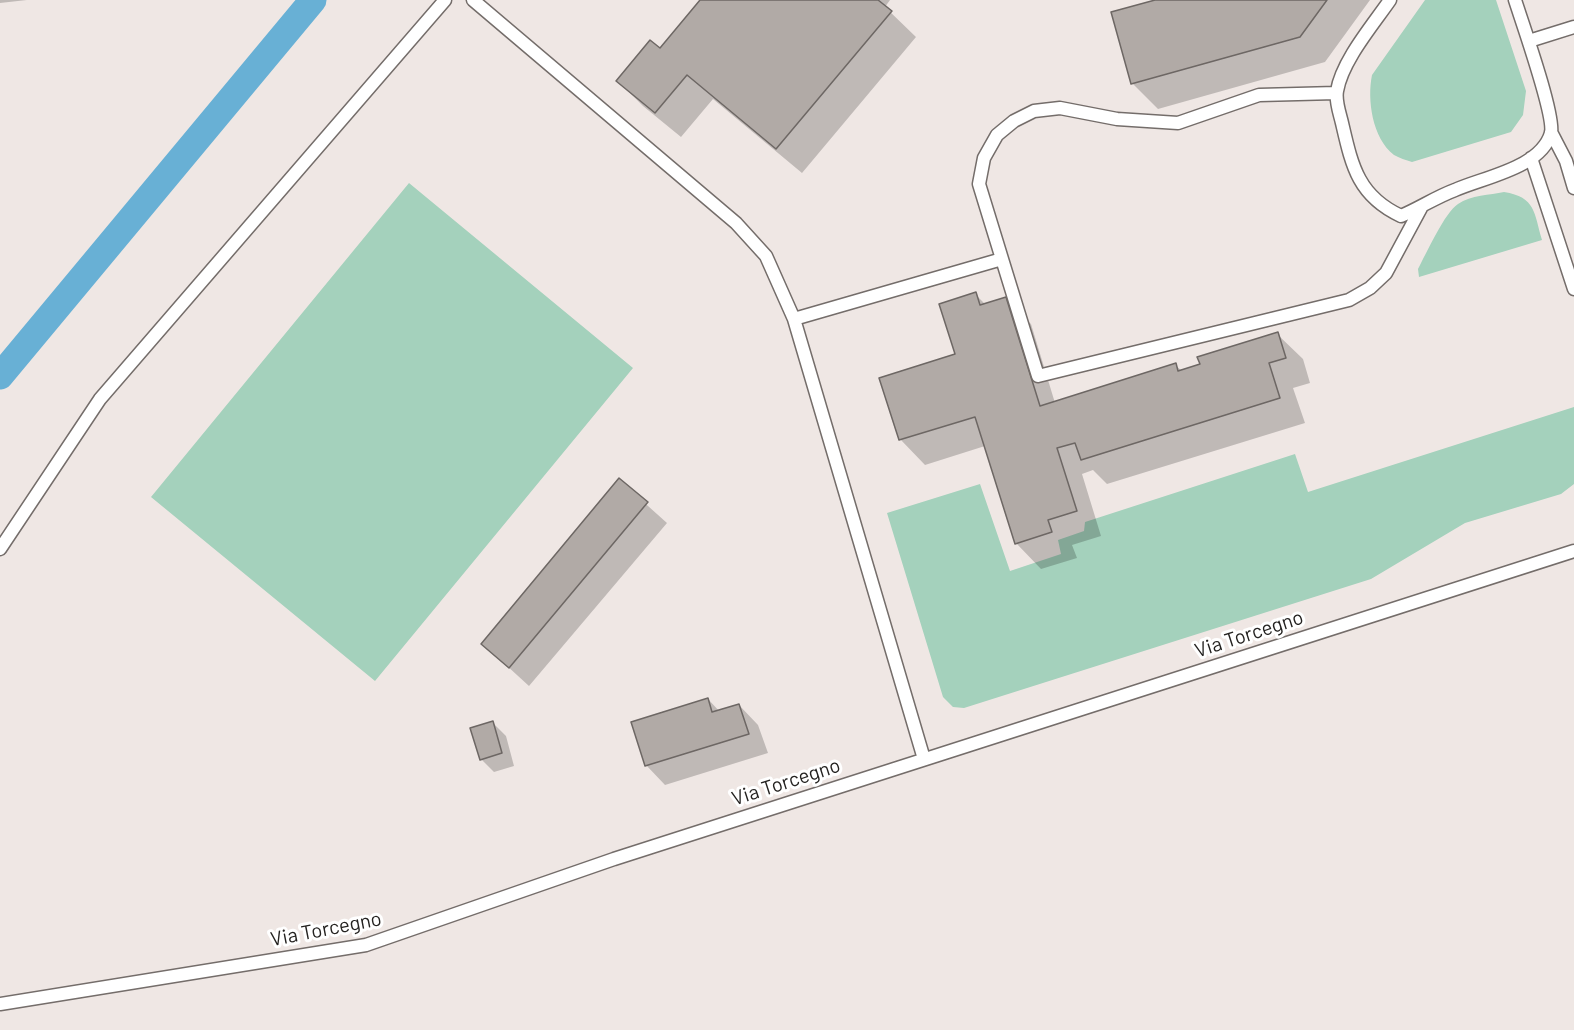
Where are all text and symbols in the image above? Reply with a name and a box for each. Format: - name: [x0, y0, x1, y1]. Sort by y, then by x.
- street label: Via Torcegno: [1192, 605, 1306, 663]
- street label: Via Torcegno: [729, 753, 843, 811]
- street label: Via Torcegno: [269, 906, 383, 952]

